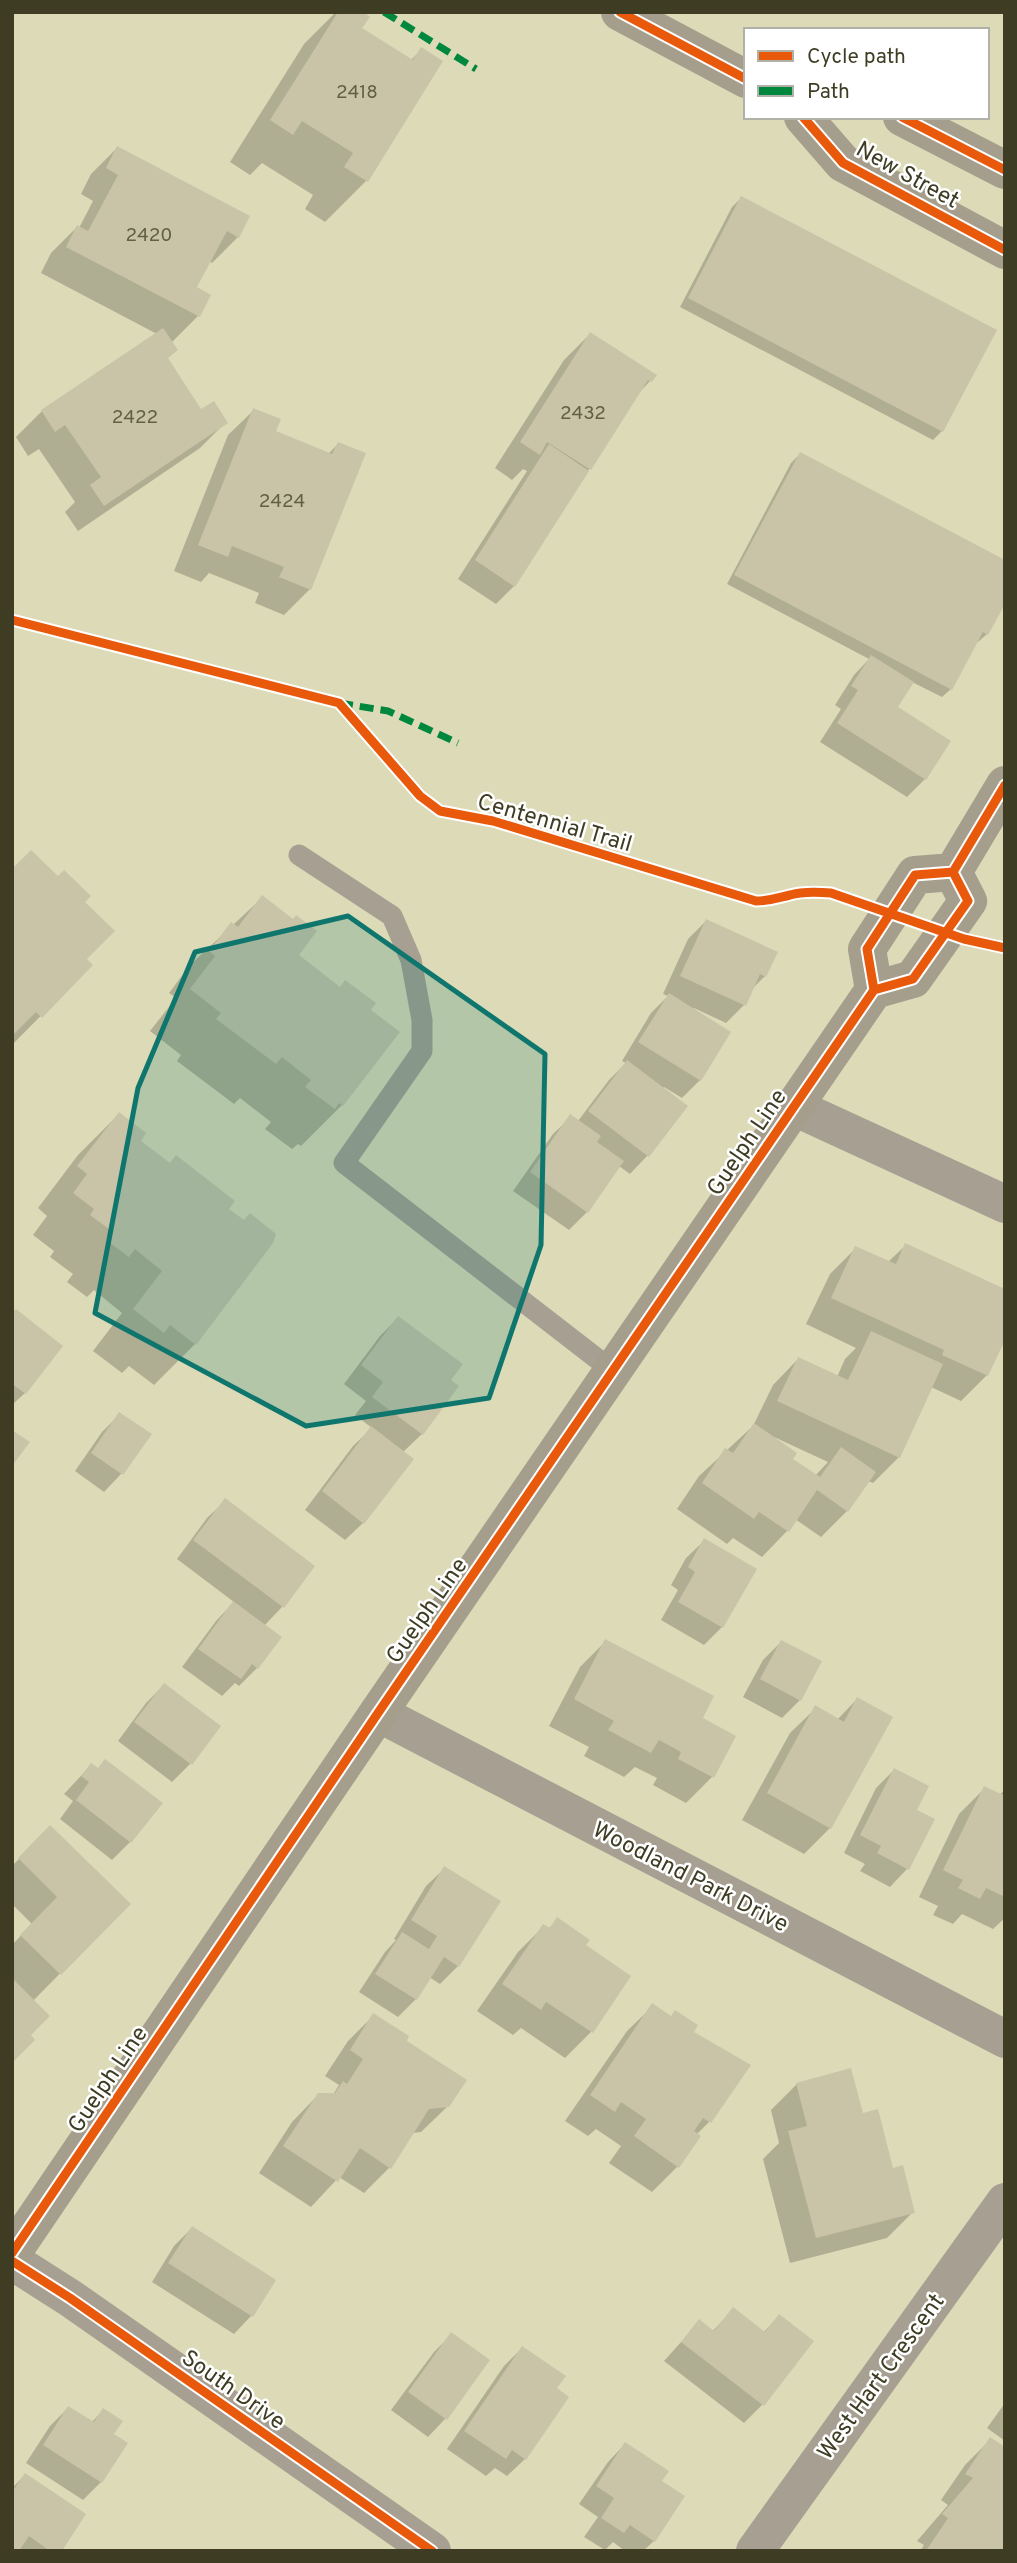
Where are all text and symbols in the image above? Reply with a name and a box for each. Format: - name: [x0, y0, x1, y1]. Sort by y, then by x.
- legend: [744, 28, 989, 119]
- text: Cycle path: [807, 44, 906, 71]
- text: Path: [807, 79, 850, 106]
- house number: 2418: [336, 81, 378, 105]
- street label: New Street: [850, 136, 964, 216]
- house number: 2420: [125, 224, 173, 248]
- house number: 2432: [560, 402, 606, 426]
- house number: 2422: [112, 406, 158, 430]
- house number: 2424: [259, 490, 305, 514]
- street label: Centennial Trail: [474, 788, 635, 860]
- street label: Guelph Line: [702, 1084, 794, 1202]
- street label: Guelph Line: [381, 1553, 475, 1670]
- street label: Woodland Park Drive: [587, 1816, 793, 1940]
- street label: Guelph Line: [63, 2021, 155, 2139]
- street label: West Hart Crescent: [812, 2289, 952, 2466]
- street label: South Drive: [175, 2345, 290, 2437]

